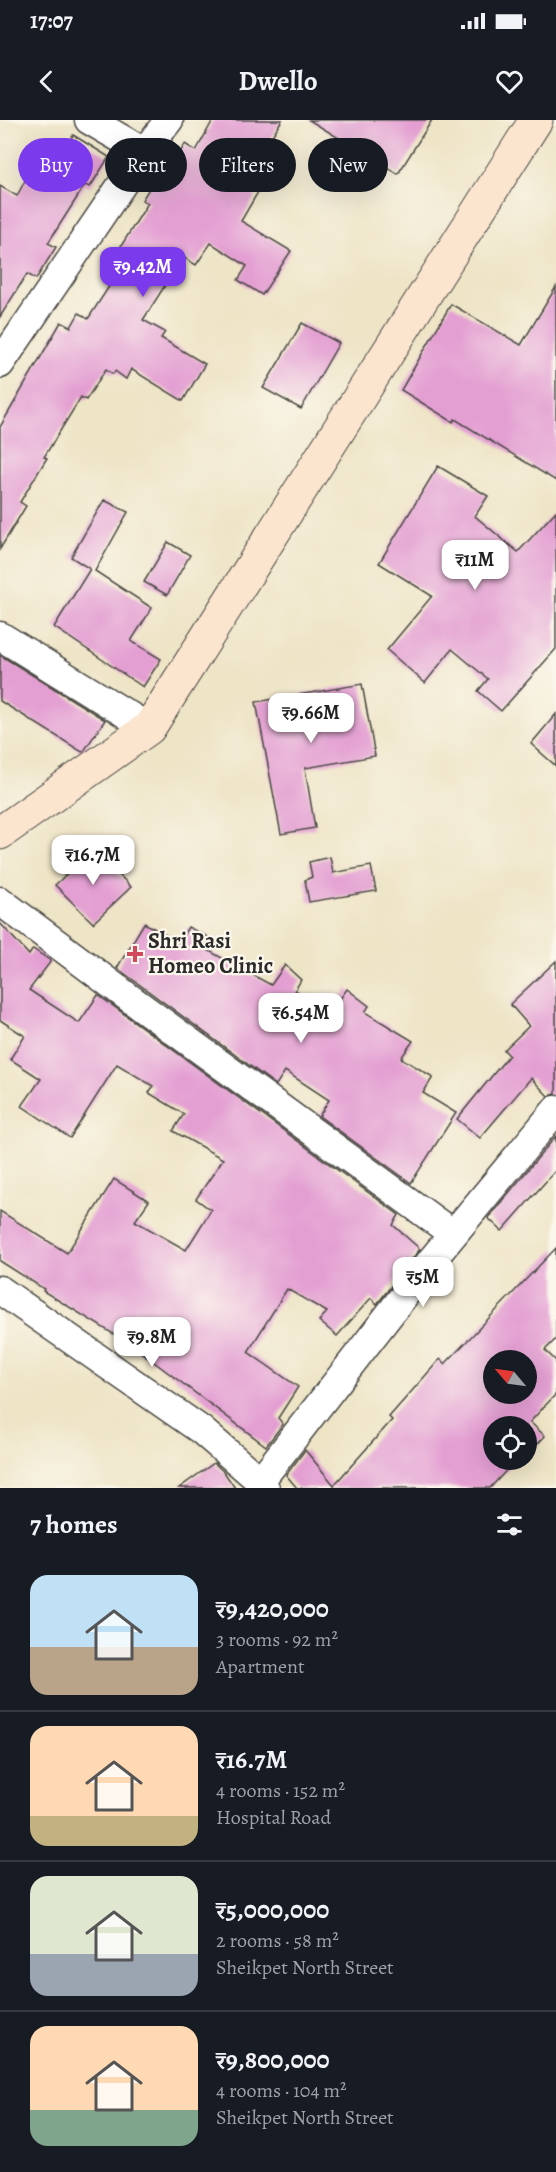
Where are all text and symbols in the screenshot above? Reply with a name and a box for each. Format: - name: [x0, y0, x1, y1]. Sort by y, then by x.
- text: 17:07: [30, 6, 73, 36]
- text: Dwello: [238, 63, 318, 99]
- icon: back: [30, 65, 63, 98]
- icon: heart: [493, 65, 526, 98]
- chip: Buy: [18, 138, 93, 192]
- chip: Rent: [105, 138, 187, 192]
- chip: Filters: [199, 138, 296, 192]
- chip: New: [308, 138, 388, 192]
- pin: ₹9.42M: [94, 247, 192, 298]
- text: ₹9.42M: [114, 253, 172, 280]
- pin: ₹11M: [439, 540, 511, 591]
- text: ₹11M: [456, 546, 494, 573]
- pin: ₹9.66M: [262, 693, 360, 744]
- text: ₹9.66M: [282, 699, 340, 726]
- pin: ₹16.7M: [44, 835, 142, 886]
- text: ₹16.7M: [66, 841, 120, 868]
- place label: Shri Rasi Homeo Clinic: [148, 926, 273, 981]
- marker: Shri Rasi Homeo Clinic: [126, 945, 144, 963]
- pin: ₹6.54M: [252, 993, 350, 1044]
- text: ₹6.54M: [272, 999, 330, 1026]
- pin: ₹5M: [394, 1257, 452, 1308]
- text: ₹5M: [407, 1263, 439, 1290]
- pin: ₹9.8M: [110, 1317, 194, 1368]
- text: ₹9.8M: [128, 1323, 176, 1350]
- north arrow: [483, 1350, 537, 1404]
- map controls: [483, 1350, 537, 1470]
- button: locate: [483, 1416, 537, 1470]
- text: 7 homes: [30, 1507, 118, 1542]
- icon: filters: [493, 1508, 526, 1541]
- text: ₹9,420,000: [216, 1591, 329, 1626]
- icon: home: [78, 1599, 150, 1671]
- text: 3 rooms · 92 m²: [216, 1626, 338, 1653]
- text: Apartment: [216, 1653, 305, 1680]
- text: ₹16.7M: [216, 1742, 287, 1777]
- icon: home: [78, 1750, 150, 1822]
- text: 4 rooms · 152 m²: [216, 1777, 345, 1804]
- text: Hospital Road: [216, 1804, 331, 1831]
- text: ₹5,000,000: [216, 1892, 329, 1927]
- icon: home: [78, 1900, 150, 1972]
- text: 2 rooms · 58 m²: [216, 1927, 339, 1954]
- text: Sheikpet North Street: [216, 1954, 394, 1981]
- text: ₹9,800,000: [216, 2042, 330, 2077]
- icon: home: [78, 2050, 150, 2122]
- text: 4 rooms · 104 m²: [216, 2077, 347, 2104]
- text: Sheikpet North Street: [216, 2104, 394, 2131]

